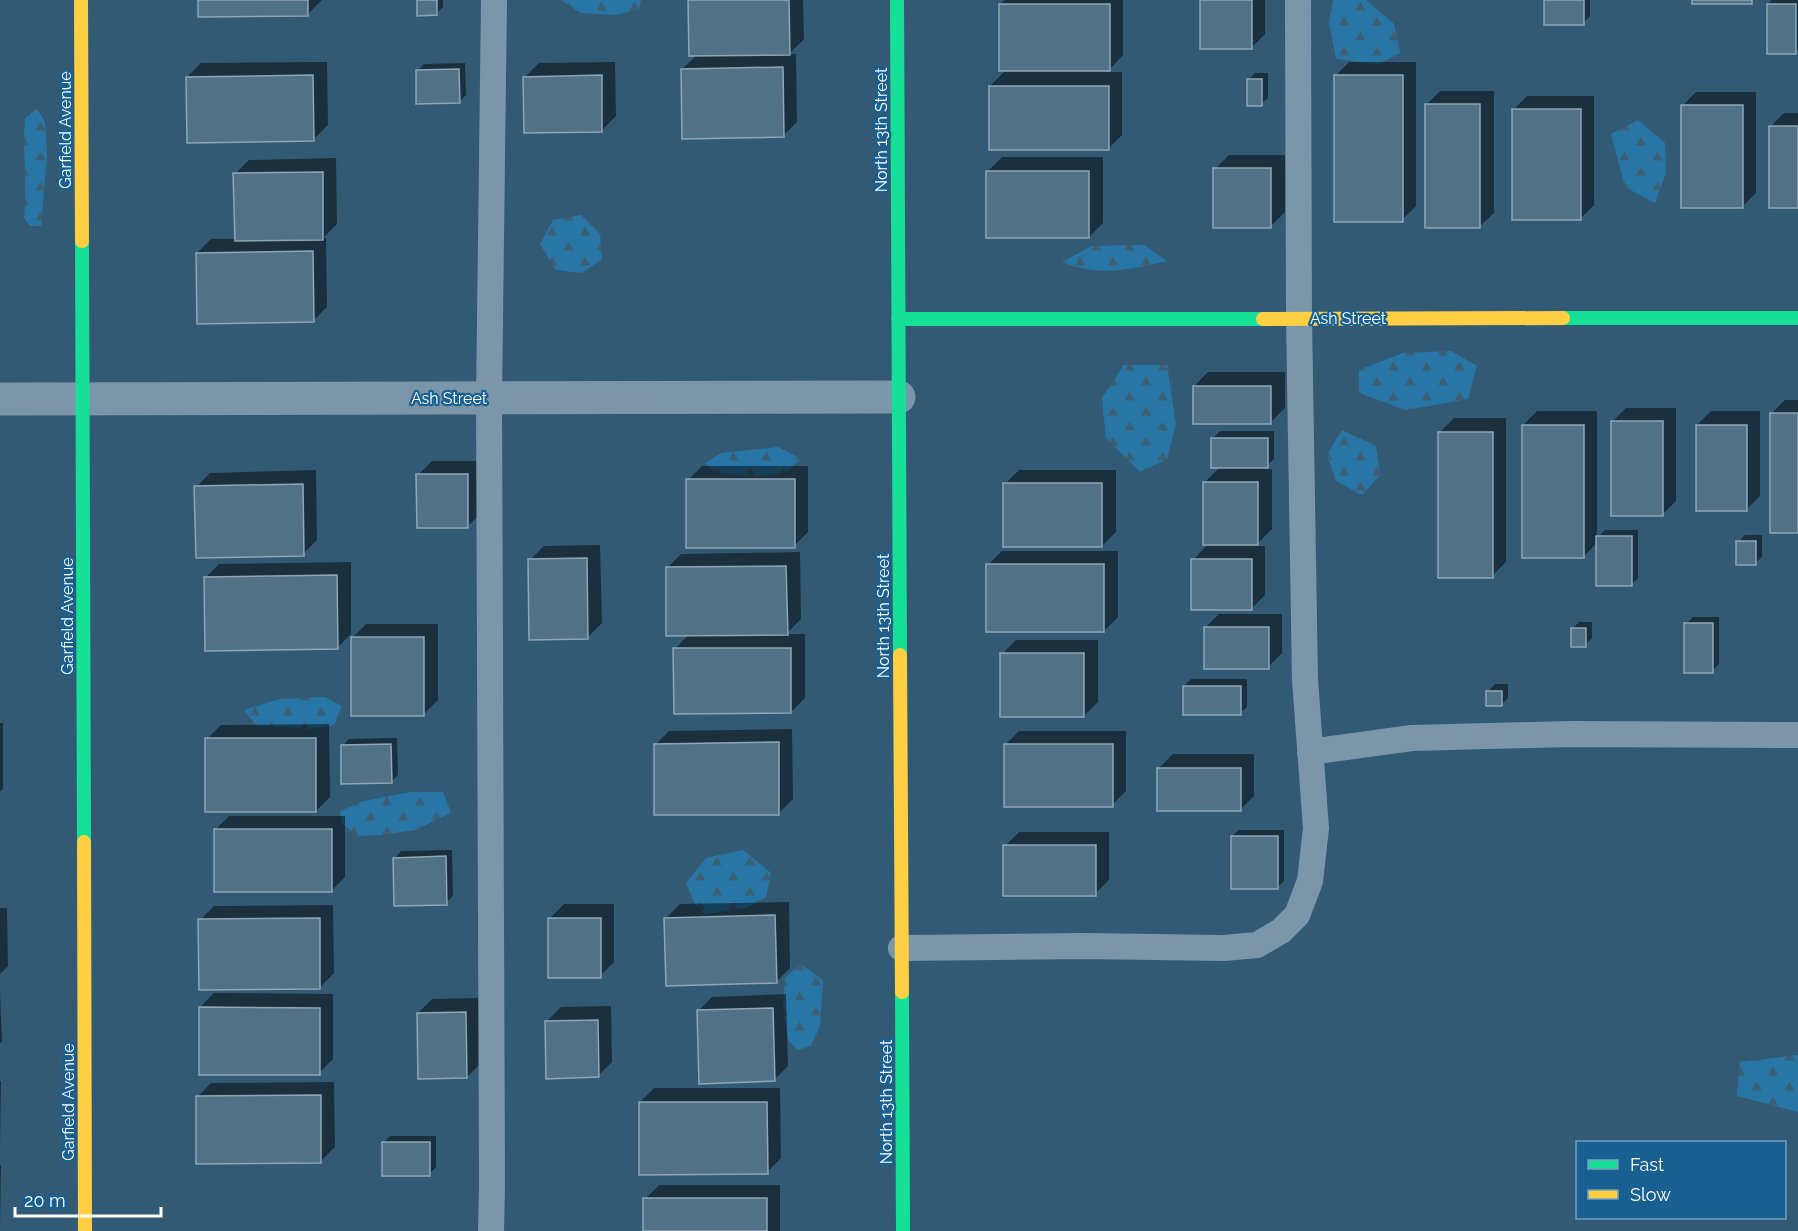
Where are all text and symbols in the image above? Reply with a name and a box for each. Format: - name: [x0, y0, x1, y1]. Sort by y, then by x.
- street label: North 13th Street: [872, 67, 891, 192]
- street label: Garfield Avenue: [56, 71, 75, 189]
- street label: Ash Street: [1310, 309, 1387, 328]
- street label: Ash Street: [411, 389, 488, 408]
- street label: North 13th Street: [874, 553, 893, 678]
- street label: Garfield Avenue: [58, 557, 77, 675]
- street label: North 13th Street: [877, 1039, 896, 1164]
- street label: Garfield Avenue: [59, 1043, 78, 1161]
- legend: [1576, 1141, 1786, 1219]
- text: Fast: [1630, 1154, 1664, 1175]
- scale bar: [15, 1180, 160, 1218]
- text: Slow: [1630, 1184, 1671, 1205]
- text: 20 m: [24, 1190, 66, 1211]

